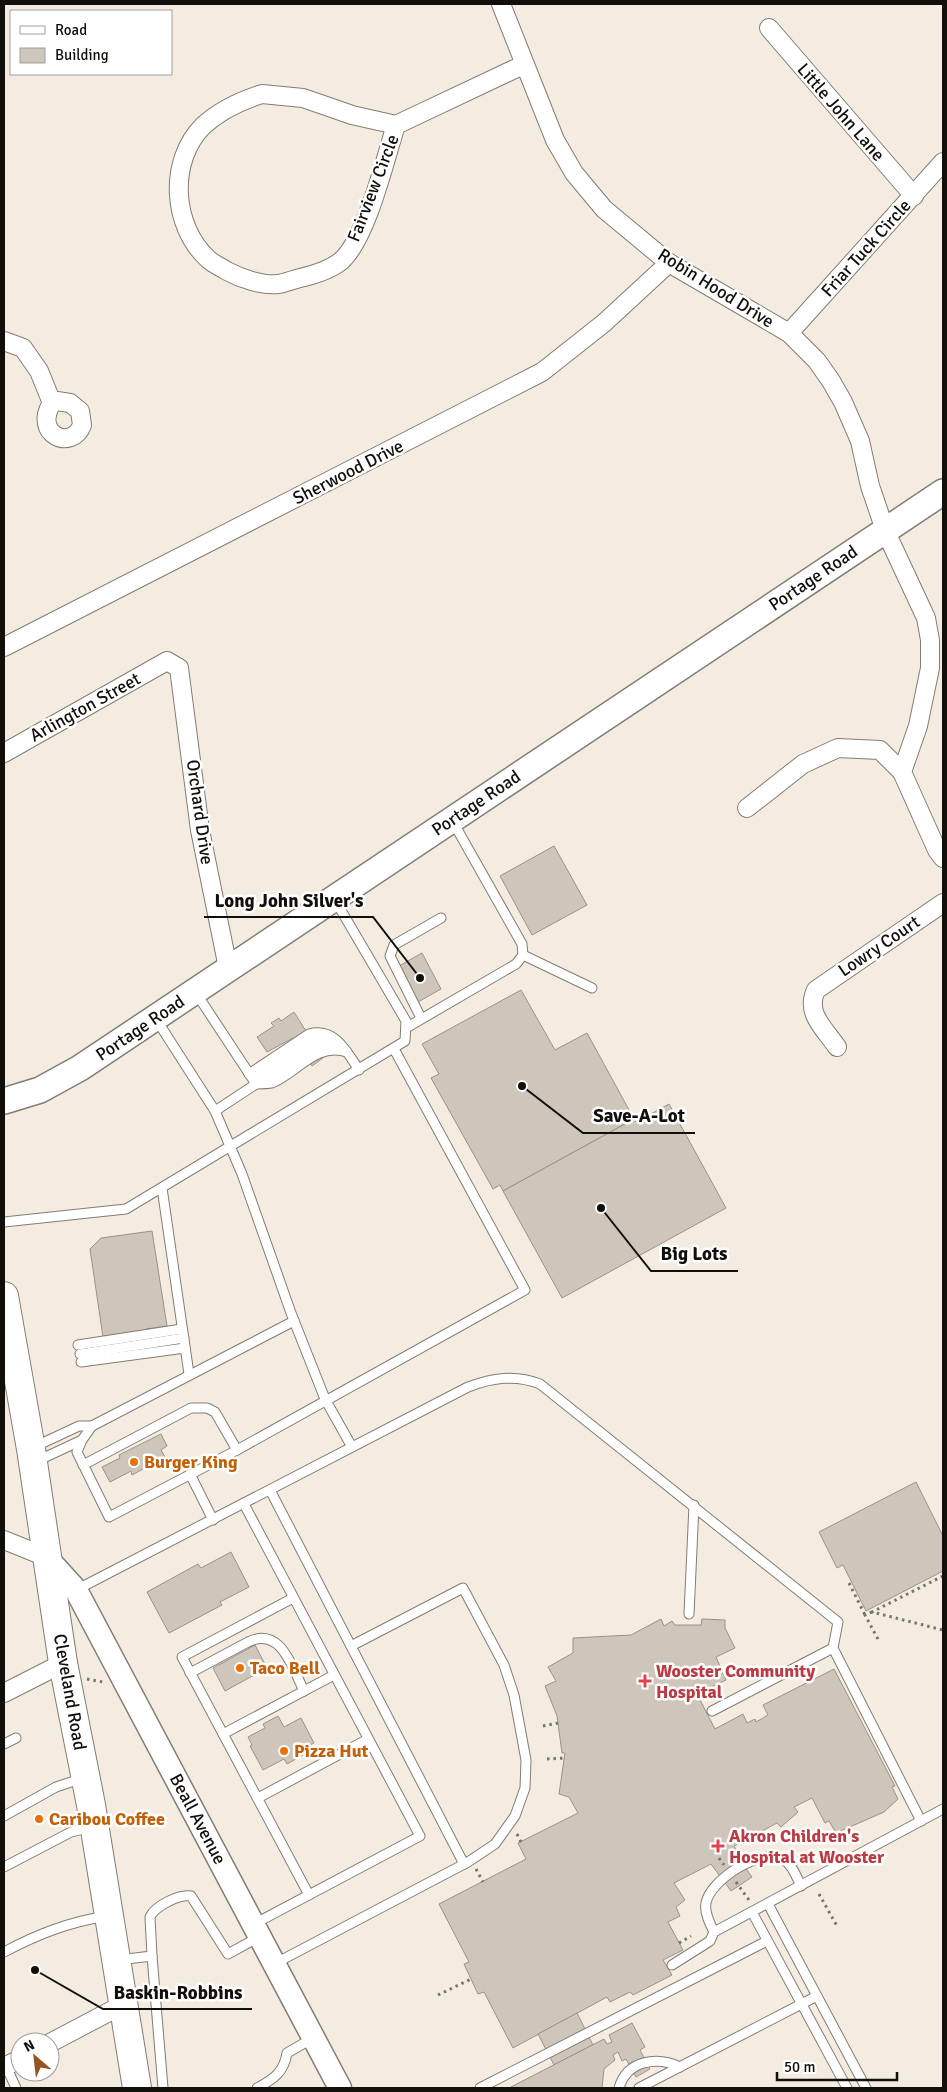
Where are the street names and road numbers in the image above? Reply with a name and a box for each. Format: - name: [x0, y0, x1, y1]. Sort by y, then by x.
- street label: Little John Lane: [792, 58, 890, 166]
- street label: Fairview Circle: [342, 131, 404, 245]
- street label: Friar Tuck Circle: [816, 195, 916, 301]
- street label: Robin Hood Drive: [654, 244, 778, 332]
- street label: Sherwood Drive: [289, 435, 407, 509]
- street label: Portage Road: [764, 540, 862, 616]
- street label: Arlington Street: [26, 668, 144, 746]
- street label: Orchard Drive: [182, 758, 218, 866]
- street label: Portage Road: [427, 765, 525, 841]
- street label: Lowry Court: [834, 911, 924, 981]
- street label: Portage Road: [91, 990, 189, 1066]
- street label: Cleveland Road: [49, 1632, 91, 1752]
- street label: Beall Avenue: [165, 1770, 231, 1868]

